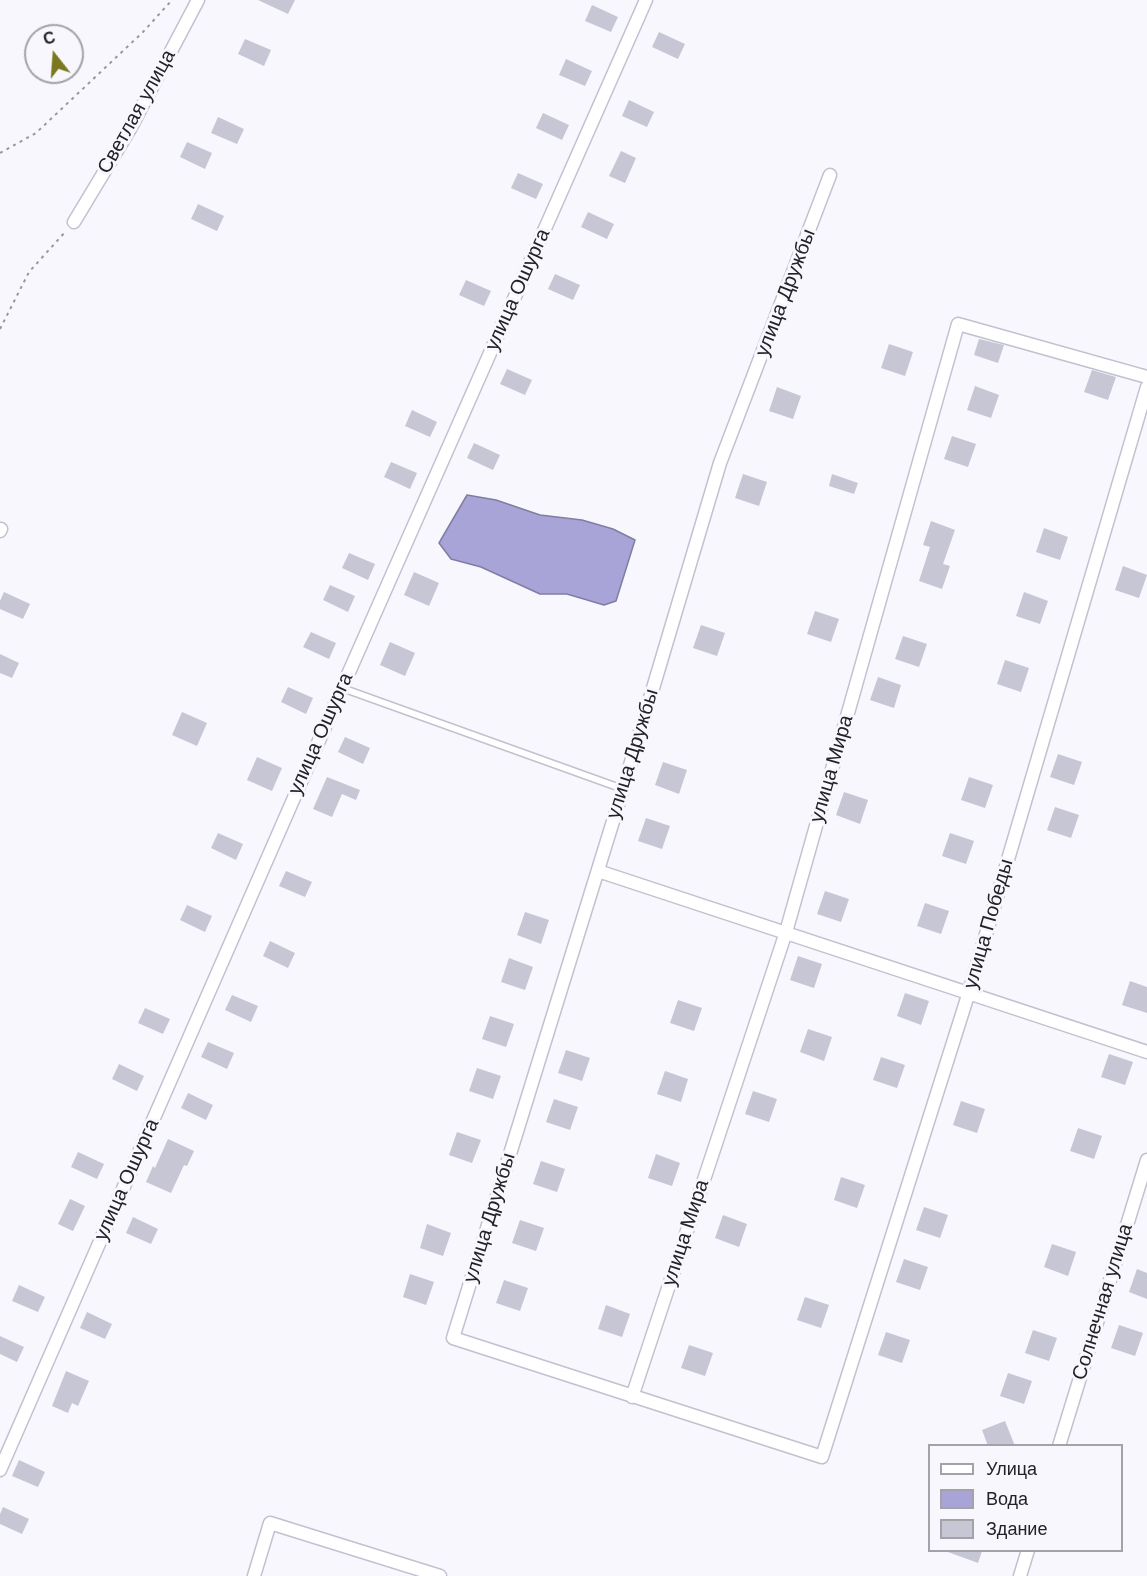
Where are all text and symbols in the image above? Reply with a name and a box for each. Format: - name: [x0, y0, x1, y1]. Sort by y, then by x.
- north arrow: [24, 24, 84, 84]
- text: С: [41, 28, 57, 48]
- street label: Светлая улица: [93, 46, 181, 178]
- street label: улица Ошурга: [480, 225, 556, 355]
- street label: улица Дружбы: [751, 226, 821, 360]
- street label: улица Ошурга: [283, 669, 359, 799]
- street label: улица Дружбы: [602, 686, 664, 822]
- street label: улица Мира: [805, 713, 859, 825]
- street label: улица Победы: [959, 856, 1019, 992]
- street label: улица Ошурга: [89, 1115, 165, 1245]
- street label: улица Дружбы: [459, 1150, 521, 1286]
- street label: улица Мира: [657, 1177, 715, 1289]
- street label: Солнечная улица: [1068, 1221, 1138, 1383]
- legend: [928, 1444, 1123, 1552]
- text: Улица: [986, 1459, 1037, 1479]
- text: Вода: [986, 1489, 1028, 1509]
- text: Здание: [986, 1519, 1047, 1539]

